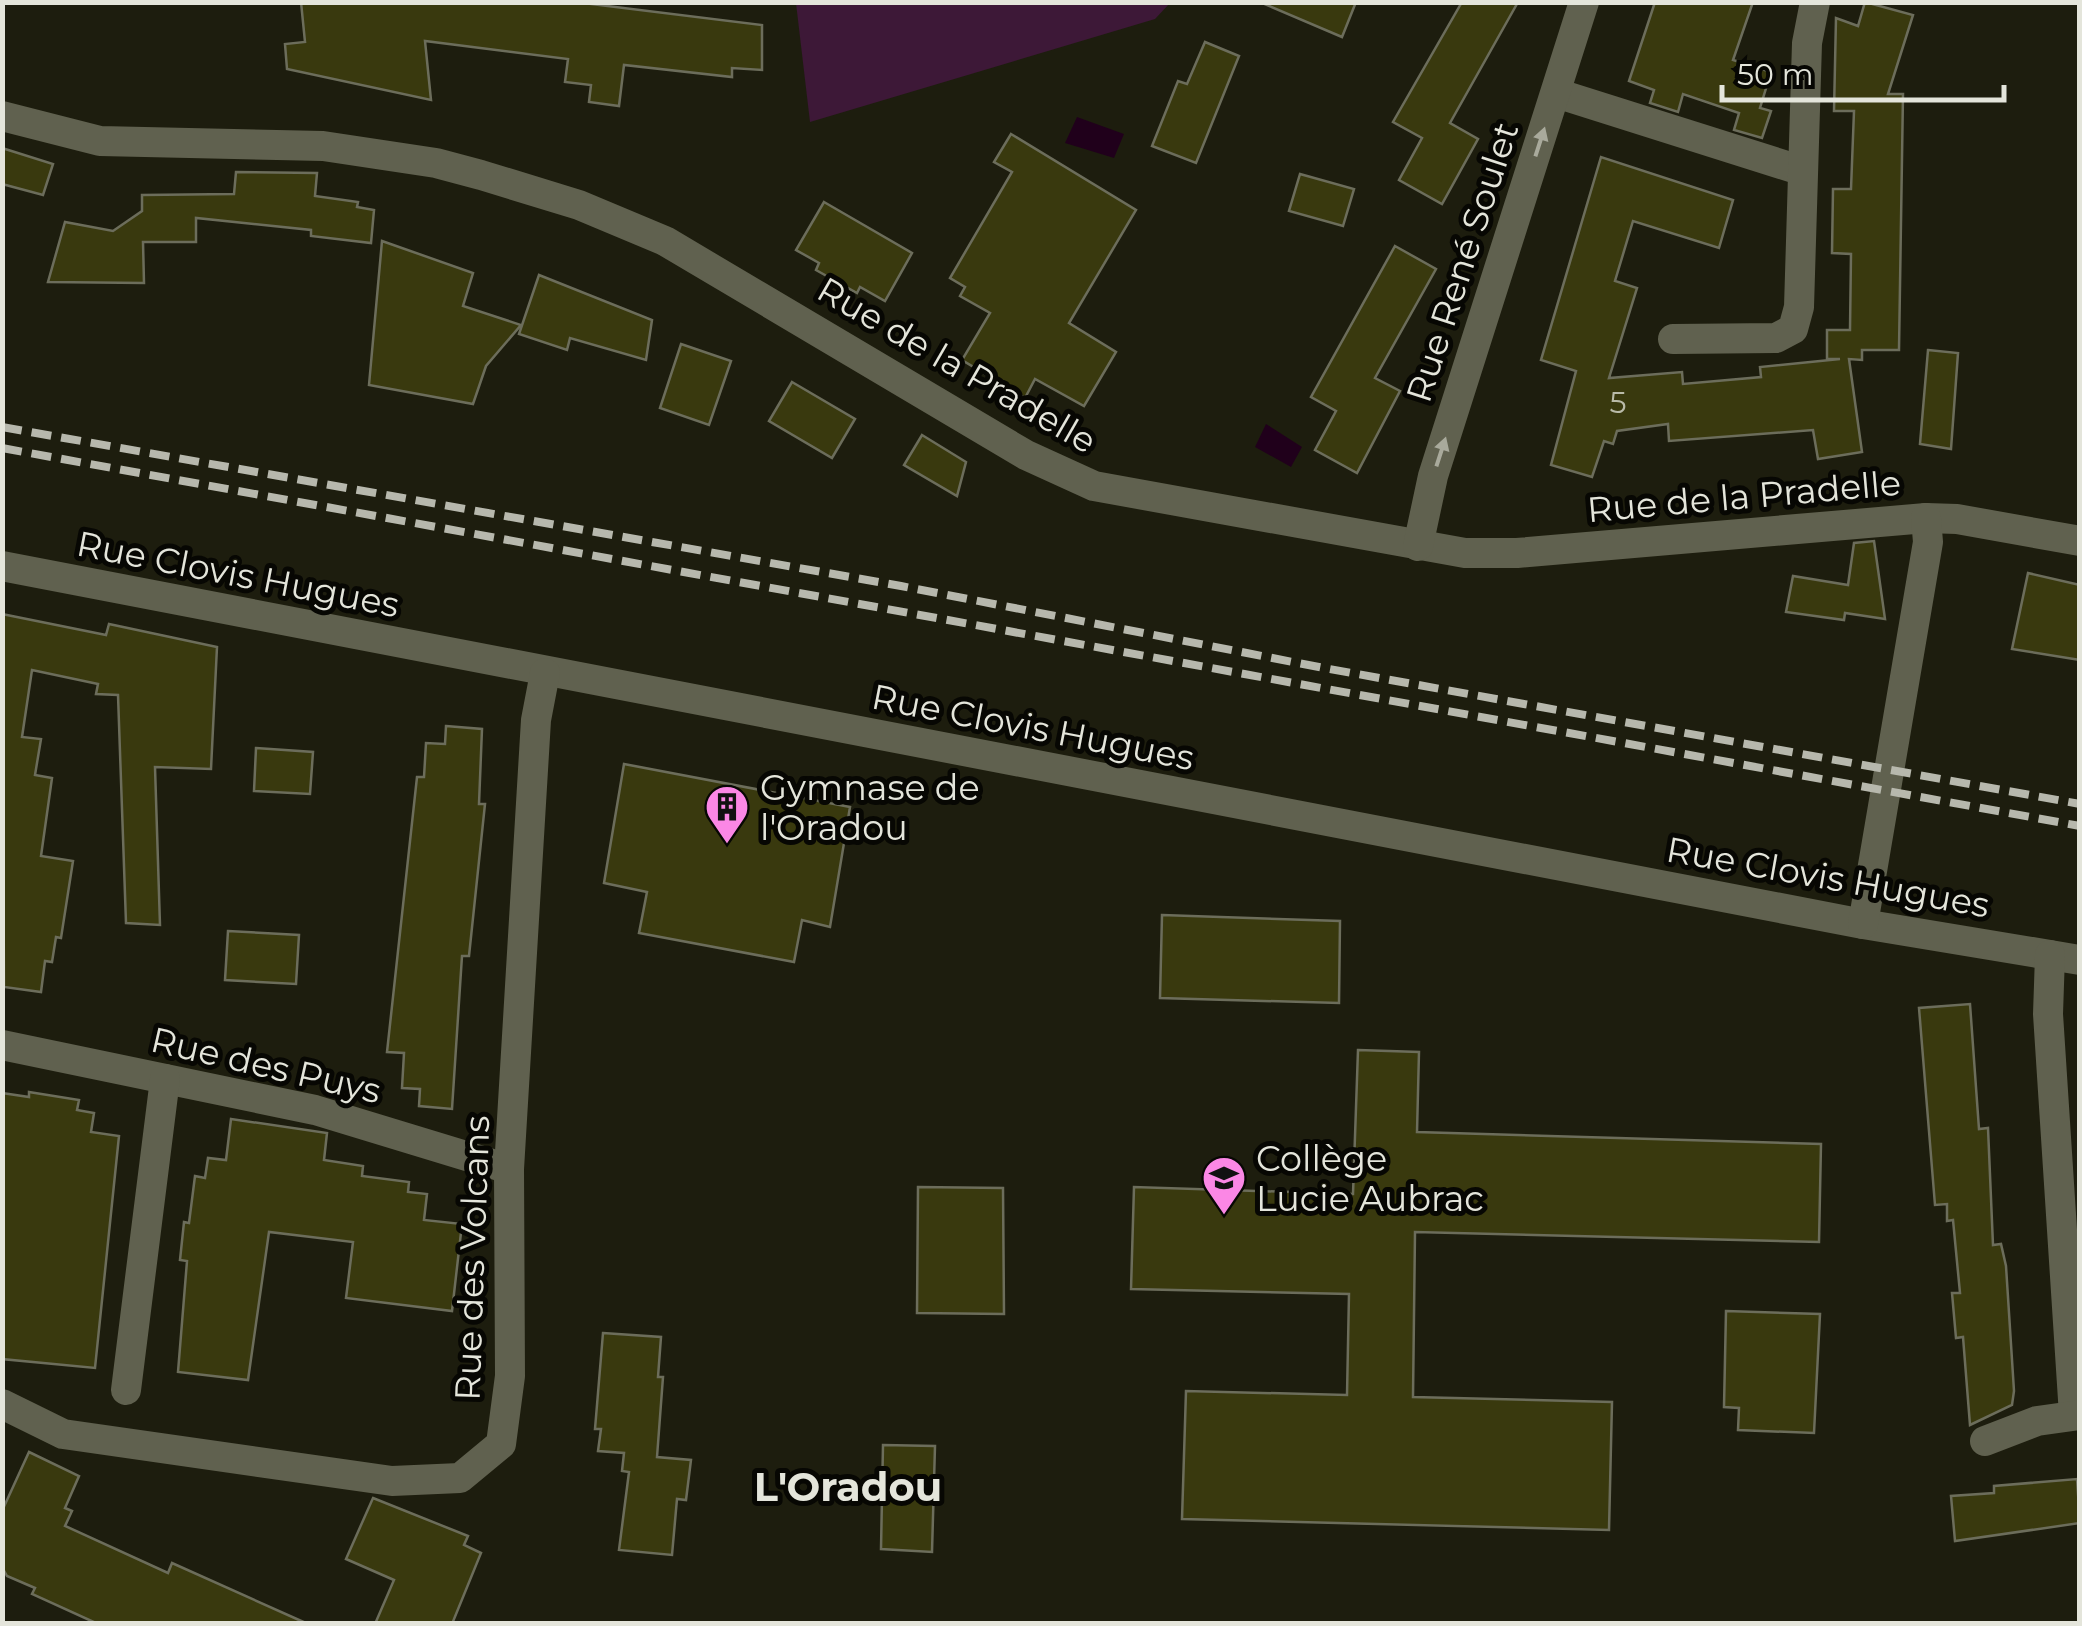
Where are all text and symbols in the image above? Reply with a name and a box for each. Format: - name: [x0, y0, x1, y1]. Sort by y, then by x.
- scale bar: [1722, 40, 2004, 102]
- text: 50 m: [1737, 56, 1814, 93]
- street label: Rue René Soulet: [1397, 117, 1527, 407]
- one-way arrow: [1533, 126, 1548, 157]
- street label: Rue de la Pradelle: [810, 268, 1104, 462]
- house number: 5: [1610, 384, 1626, 421]
- one-way arrow: [1434, 436, 1449, 466]
- street label: Rue de la Pradelle: [1585, 461, 1903, 531]
- street label: Rue Clovis Hugues: [73, 522, 403, 626]
- street label: Rue Clovis Hugues: [868, 675, 1198, 779]
- place label: Gymnase de l'Oradou: [760, 766, 980, 849]
- building icon: Gymnase de l'Oradou: [704, 784, 750, 845]
- street label: Rue Clovis Hugues: [1663, 827, 1993, 927]
- street label: Rue des Puys: [147, 1018, 385, 1112]
- street label: Rue des Volcans: [446, 1115, 498, 1401]
- place label: Collège Lucie Aubrac: [1256, 1137, 1484, 1220]
- school or university icon: Collège Lucie Aubrac: [1201, 1155, 1247, 1216]
- district label: L'Oradou: [754, 1462, 942, 1511]

